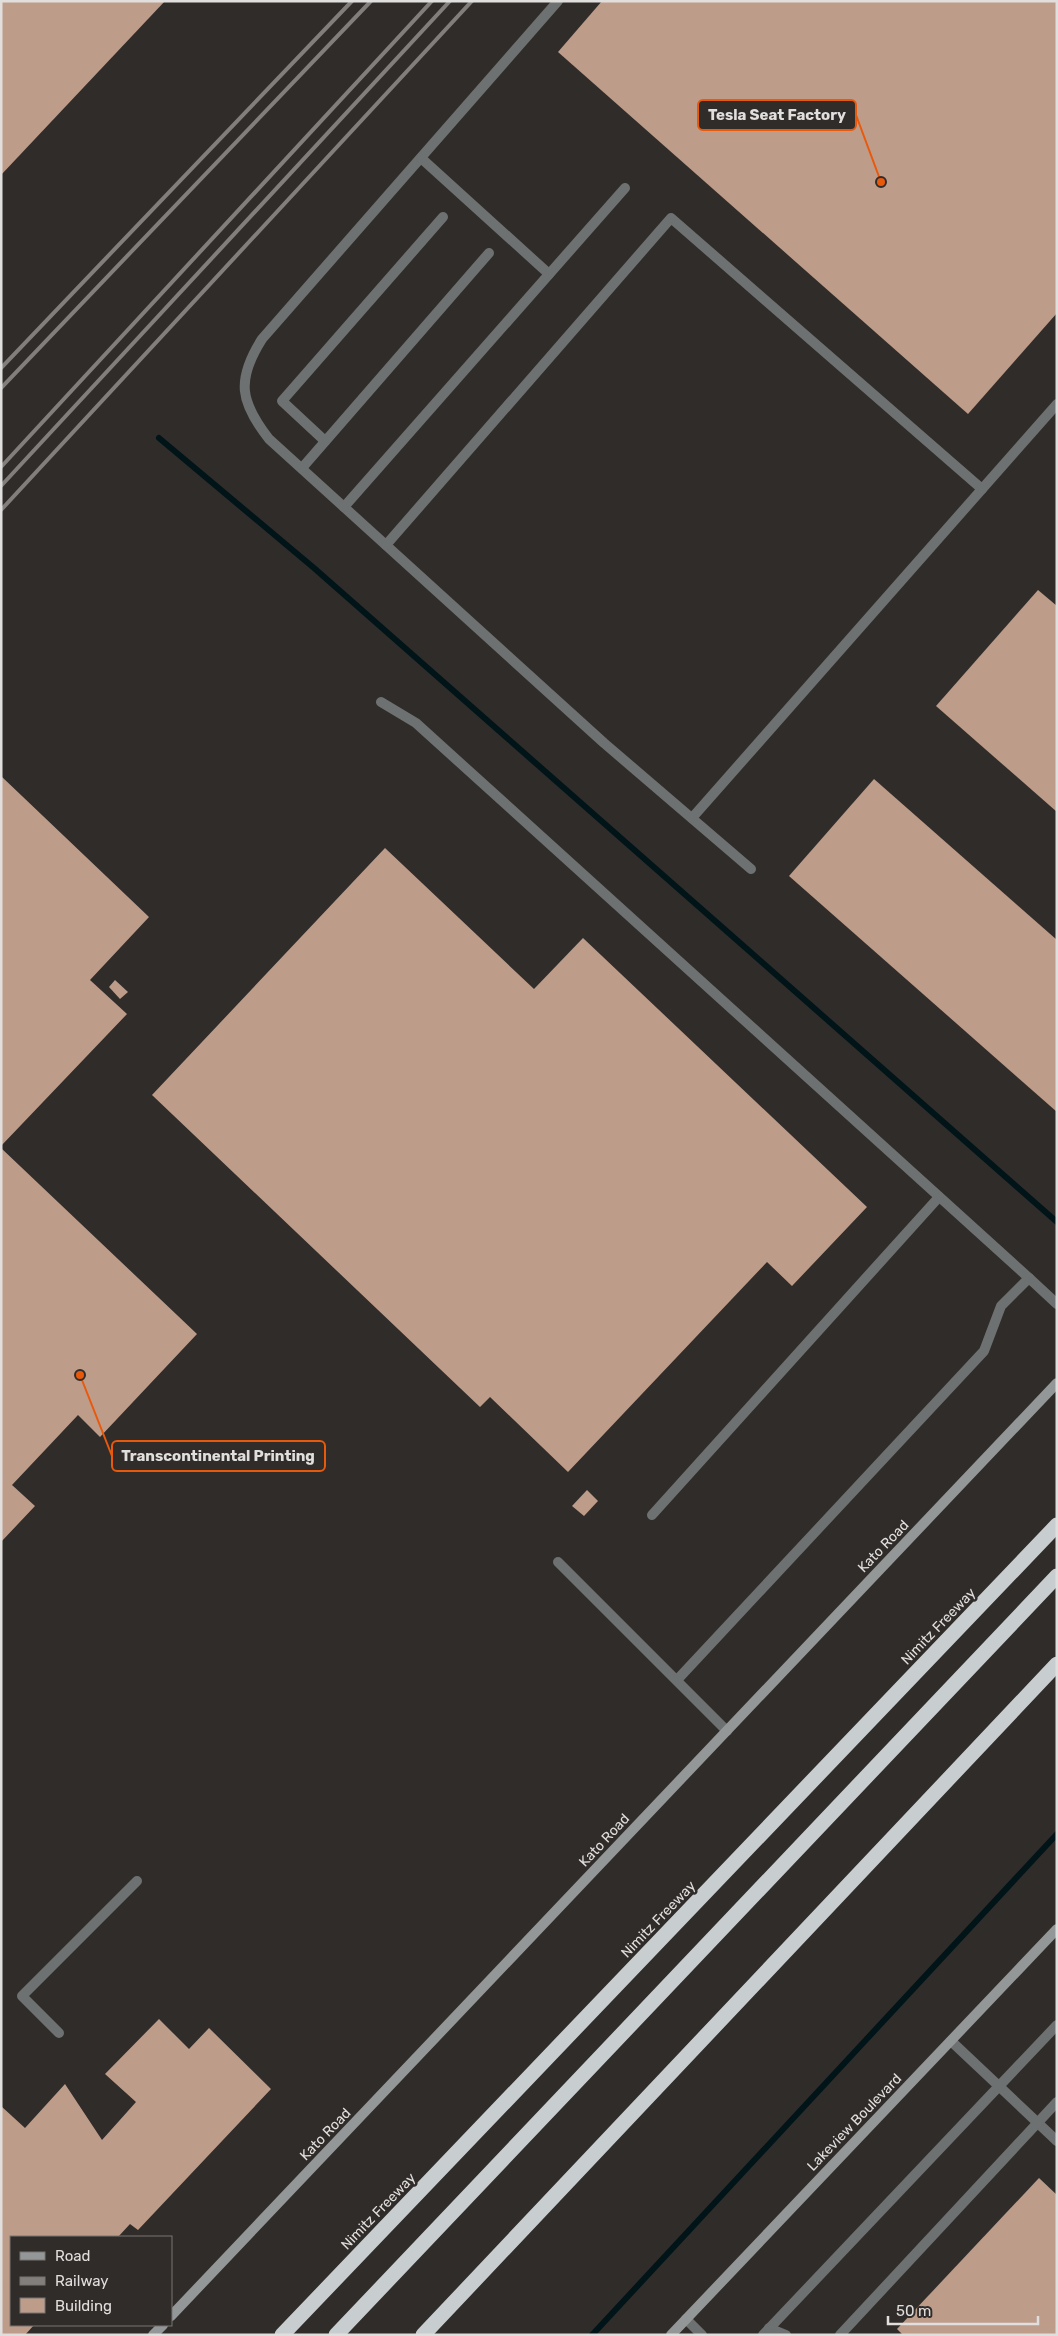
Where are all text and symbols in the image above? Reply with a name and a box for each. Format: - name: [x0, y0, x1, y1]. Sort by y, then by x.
- callout: Tesla Seat Factory: [698, 100, 856, 130]
- text: Tesla Seat Factory: [708, 106, 846, 124]
- callout: Transcontinental Printing: [112, 1441, 325, 1471]
- text: Transcontinental Printing: [121, 1447, 315, 1465]
- street label: Kato Road: [854, 1517, 912, 1576]
- street label: Nimitz Freeway: [898, 1584, 979, 1668]
- street label: Kato Road: [576, 1810, 633, 1870]
- street label: Nimitz Freeway: [618, 1877, 699, 1961]
- street label: Lakeview Boulevard: [804, 2070, 905, 2175]
- street label: Kato Road: [296, 2105, 354, 2164]
- street label: Nimitz Freeway: [338, 2169, 419, 2253]
- legend: [10, 2236, 172, 2326]
- text: Road: [55, 2247, 91, 2265]
- text: Railway: [55, 2272, 109, 2290]
- scale bar: [888, 2294, 1038, 2326]
- text: Building: [55, 2297, 112, 2315]
- text: 50 m: [896, 2302, 931, 2320]

